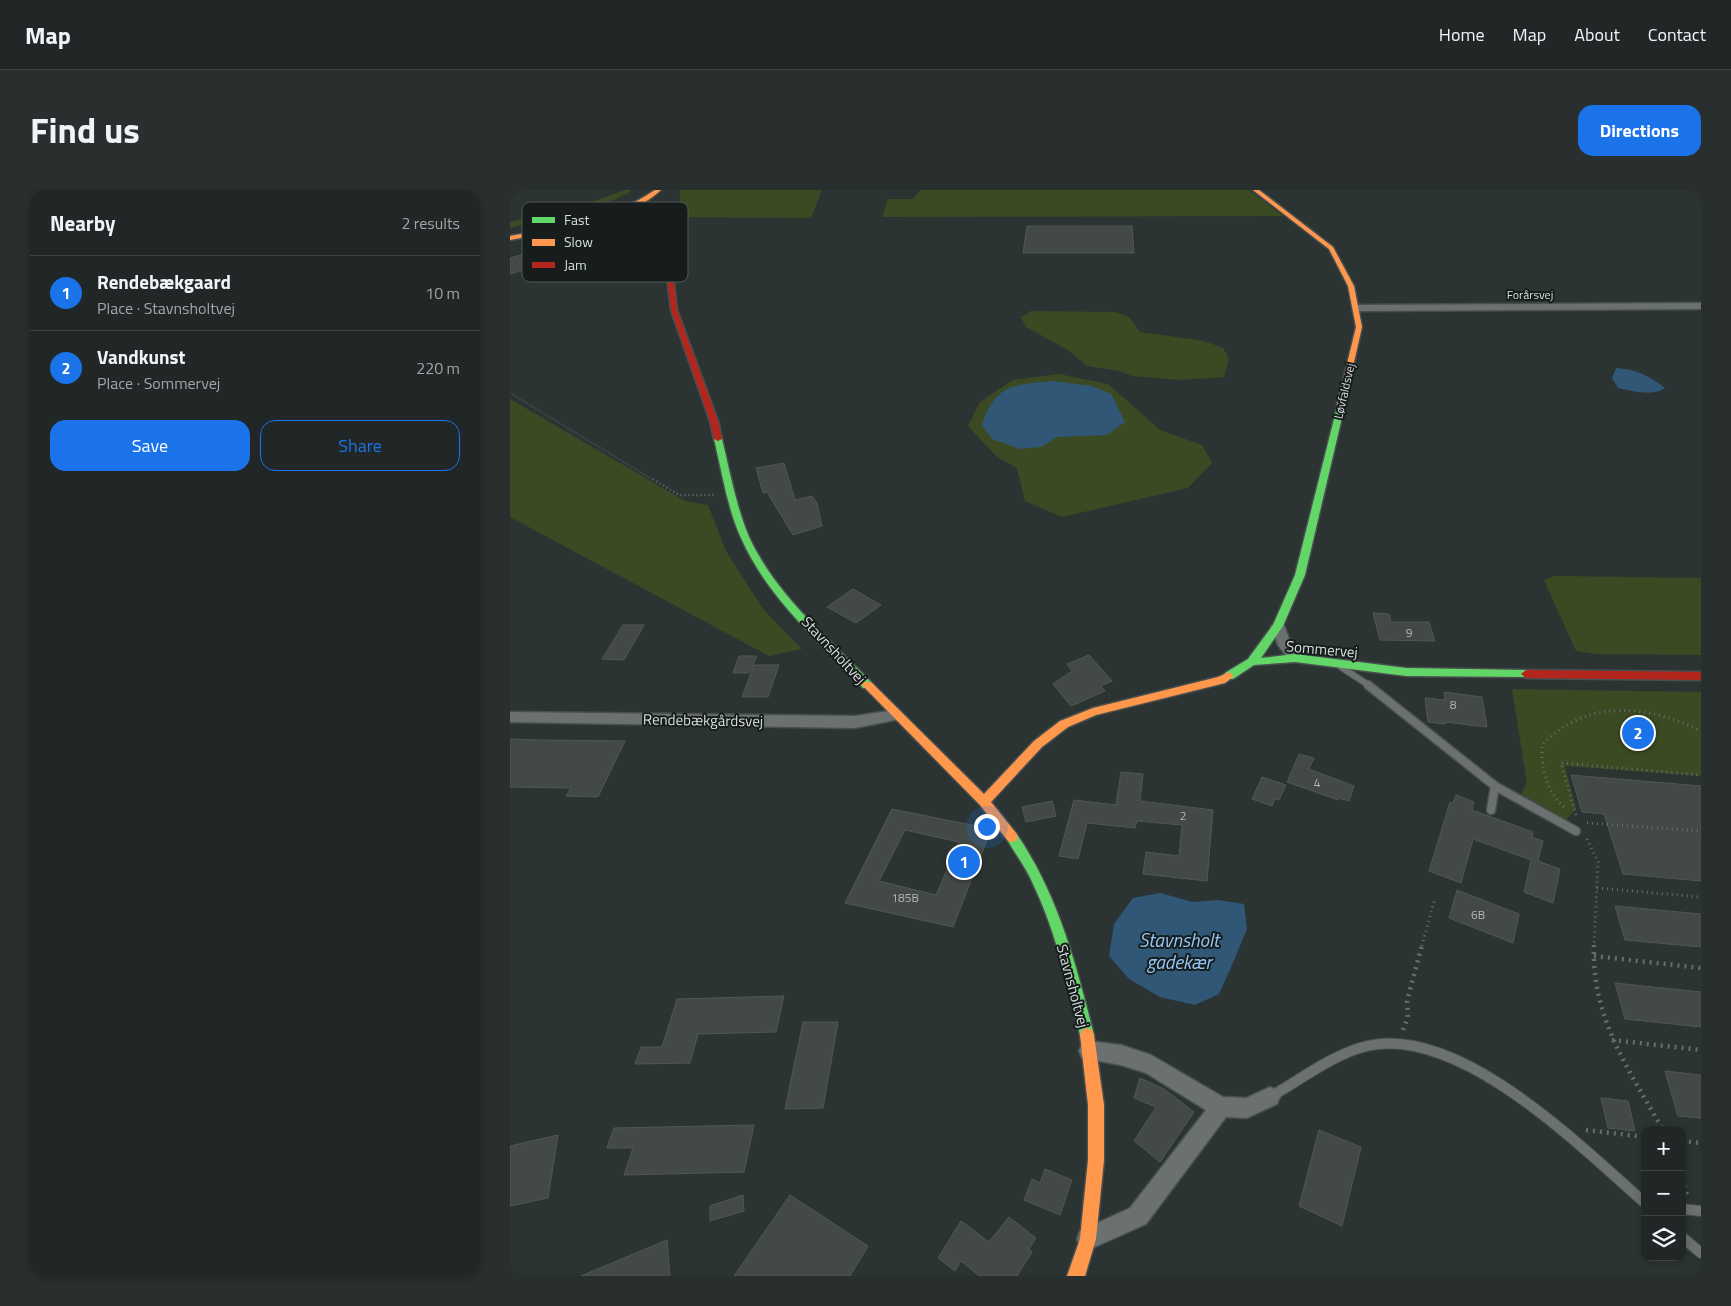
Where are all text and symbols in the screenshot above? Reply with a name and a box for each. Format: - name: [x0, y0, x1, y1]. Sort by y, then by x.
- text: Map: [25, 17, 71, 53]
- text: Home: [1439, 21, 1485, 48]
- text: Map: [1513, 21, 1546, 48]
- text: About: [1574, 21, 1620, 48]
- text: Contact: [1648, 21, 1706, 48]
- text: Find us: [30, 103, 140, 157]
- button: Directions: [1578, 105, 1701, 156]
- legend: [522, 202, 688, 282]
- text: Nearby: [50, 207, 115, 239]
- text: Fast: [564, 209, 589, 230]
- text: 2 results: [401, 211, 460, 235]
- text: Slow: [564, 231, 593, 252]
- text: Jam: [564, 254, 587, 275]
- text: Rendebækgaard: [97, 267, 231, 296]
- text: 1: [62, 281, 70, 305]
- text: 10 m: [425, 281, 460, 305]
- street label: Forårsvej: [1507, 285, 1553, 304]
- text: Place · Stavnsholtvej: [97, 296, 235, 320]
- text: Vandkunst: [97, 342, 185, 371]
- text: 2: [62, 356, 70, 380]
- text: 220 m: [416, 356, 460, 380]
- street label: Løvfaldsvej: [1328, 361, 1360, 421]
- text: Place · Sommervej: [97, 371, 220, 395]
- button: Save: [50, 420, 250, 471]
- button: Share: [260, 420, 460, 471]
- street label: Stavnsholtvej: [796, 611, 872, 689]
- house number: 9: [1406, 623, 1413, 642]
- street label: Sommervej: [1285, 634, 1359, 664]
- house number: 8: [1450, 695, 1457, 714]
- street label: Rendebækgårdsvej: [643, 707, 763, 733]
- pin: 2: [1622, 714, 1654, 752]
- house number: 4: [1314, 773, 1321, 792]
- house number: 2: [1180, 806, 1186, 825]
- your location: [974, 814, 1000, 840]
- pin: 1: [948, 843, 980, 881]
- house number: 185B: [891, 888, 919, 907]
- house number: 6B: [1471, 905, 1485, 924]
- water label: Stavnsholt gadekær: [1139, 925, 1221, 976]
- street label: Stavnsholtvej: [1051, 942, 1095, 1030]
- map controls: [1641, 1126, 1686, 1261]
- button: +: [1641, 1126, 1686, 1171]
- button: −: [1641, 1171, 1686, 1216]
- button: layers: [1641, 1216, 1686, 1261]

